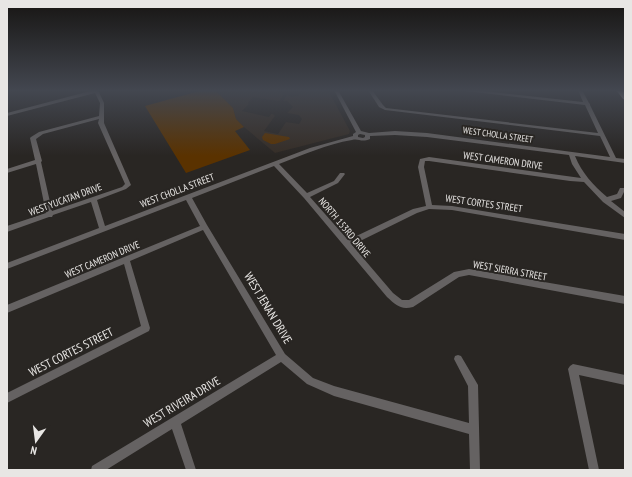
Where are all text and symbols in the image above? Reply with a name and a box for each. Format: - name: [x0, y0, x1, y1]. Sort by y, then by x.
- street label: WEST CHOLLA STREET: [462, 124, 534, 145]
- street label: WEST CAMERON DRIVE: [462, 148, 543, 173]
- street label: WEST CHOLLA STREET: [138, 170, 217, 211]
- street label: WEST YUCATAN DRIVE: [27, 180, 104, 219]
- street label: WEST CORTES STREET: [445, 192, 524, 215]
- street label: NORTH 153RD DRIVE: [316, 195, 373, 260]
- street label: WEST CAMERON DRIVE: [63, 238, 142, 281]
- street label: WEST SIERRA STREET: [472, 258, 548, 283]
- street label: WEST JENAN DRIVE: [241, 269, 296, 346]
- street label: WEST CORTES STREET: [26, 323, 116, 379]
- street label: WEST RIVEIRA DRIVE: [141, 373, 223, 430]
- north arrow: [16, 421, 56, 461]
- text: N: [29, 443, 38, 458]

